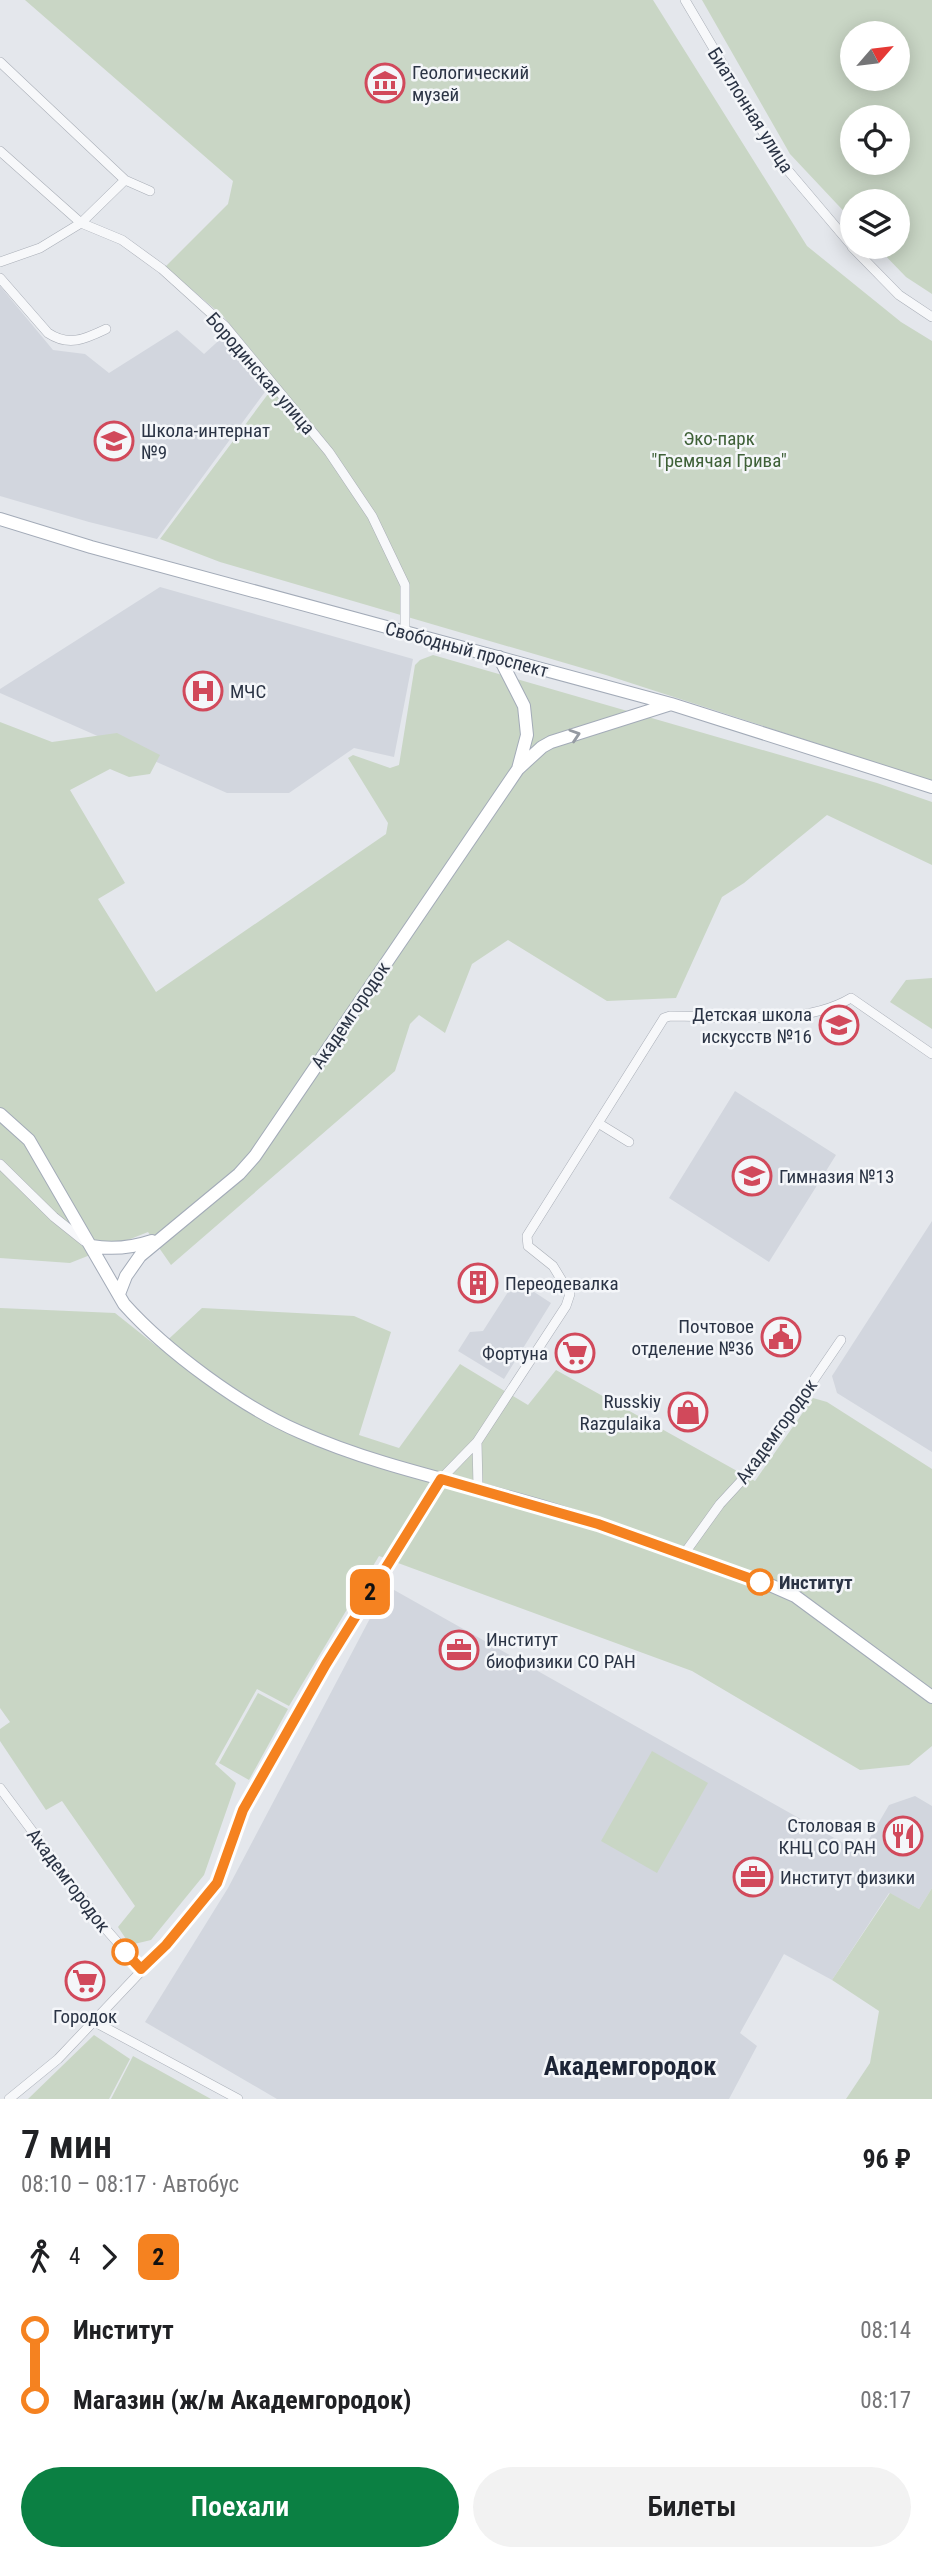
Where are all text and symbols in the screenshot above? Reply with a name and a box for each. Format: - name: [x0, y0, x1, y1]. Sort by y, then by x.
- north arrow: [840, 21, 910, 91]
- map controls: [840, 21, 910, 259]
- street label: Биатлонная улица: [703, 43, 798, 177]
- place label: Геологический музей: [412, 61, 529, 106]
- museum icon: Геологический музей: [364, 62, 406, 104]
- button: locate: [840, 105, 910, 175]
- button: layers: [840, 189, 910, 259]
- street label: Бородинская улица: [201, 308, 320, 439]
- place label: Школа-интернат №9: [141, 419, 270, 464]
- school or university icon: Школа-интернат №9: [93, 420, 135, 462]
- park label: Эко-парк "Гремячая Грива": [651, 427, 787, 472]
- street label: Свободный проспект: [383, 617, 551, 682]
- hospital icon: МЧС: [182, 670, 224, 712]
- place label: МЧС: [230, 680, 266, 703]
- one-way arrow: [569, 728, 581, 743]
- street label: Академгородок: [306, 957, 395, 1073]
- place label: Детская школа искусств №16: [692, 1003, 812, 1048]
- school or university icon: Детская школа искусств №16: [818, 1004, 860, 1046]
- school or university icon: Гимназия №13: [731, 1155, 773, 1197]
- place label: Гимназия №13: [779, 1165, 894, 1188]
- building icon: Переодевалка: [457, 1262, 499, 1304]
- place label: Переодевалка: [505, 1272, 619, 1295]
- place label: Почтовое отделение №36: [631, 1315, 754, 1360]
- public building icon: Почтовое отделение №36: [760, 1316, 802, 1358]
- supermarket icon: Фортуна: [554, 1332, 596, 1374]
- place label: Фортуна: [482, 1342, 548, 1365]
- street label: Академгородок: [731, 1374, 822, 1488]
- place label: Russkiy Razgulaika: [580, 1390, 661, 1435]
- shop icon: Russkiy Razgulaika: [667, 1391, 709, 1433]
- line badge: 2: [347, 1569, 393, 1615]
- marker: Институт: [747, 1569, 773, 1595]
- place label: Институт: [779, 1571, 853, 1594]
- text: 2: [364, 1578, 376, 1606]
- place label: Институт биофизики СО РАН: [486, 1628, 636, 1673]
- office icon: Институт биофизики СО РАН: [438, 1629, 480, 1671]
- place label: Столовая в КНЦ СО РАН: [779, 1814, 876, 1859]
- restaurant icon: Столовая в КНЦ СО РАН: [882, 1815, 924, 1857]
- street label: Академгородок: [22, 1824, 115, 1937]
- office icon: Институт физики: [732, 1856, 774, 1898]
- place label: Институт физики: [780, 1866, 915, 1889]
- unlabelled marker: [112, 1939, 138, 1965]
- supermarket icon: Городок: [64, 1960, 106, 2002]
- place label: Городок: [53, 2005, 117, 2028]
- district label: Академгородок: [544, 2051, 716, 2081]
- text: 7 мин: [21, 2123, 112, 2167]
- text: 96 ₽: [862, 2144, 911, 2174]
- text: 08:10 – 08:17 · Автобус: [21, 2171, 239, 2198]
- icon: walk: [21, 2238, 59, 2276]
- icon: forward: [90, 2238, 128, 2276]
- text: 4: [69, 2243, 80, 2270]
- text: 2: [152, 2243, 165, 2271]
- text: Институт: [73, 2315, 174, 2345]
- text: 08:14: [860, 2317, 911, 2344]
- text: Магазин (ж/м Академгородок): [73, 2385, 411, 2415]
- text: 08:17: [860, 2387, 911, 2414]
- button: Поехали: [21, 2467, 459, 2547]
- button: Билеты: [473, 2467, 911, 2547]

